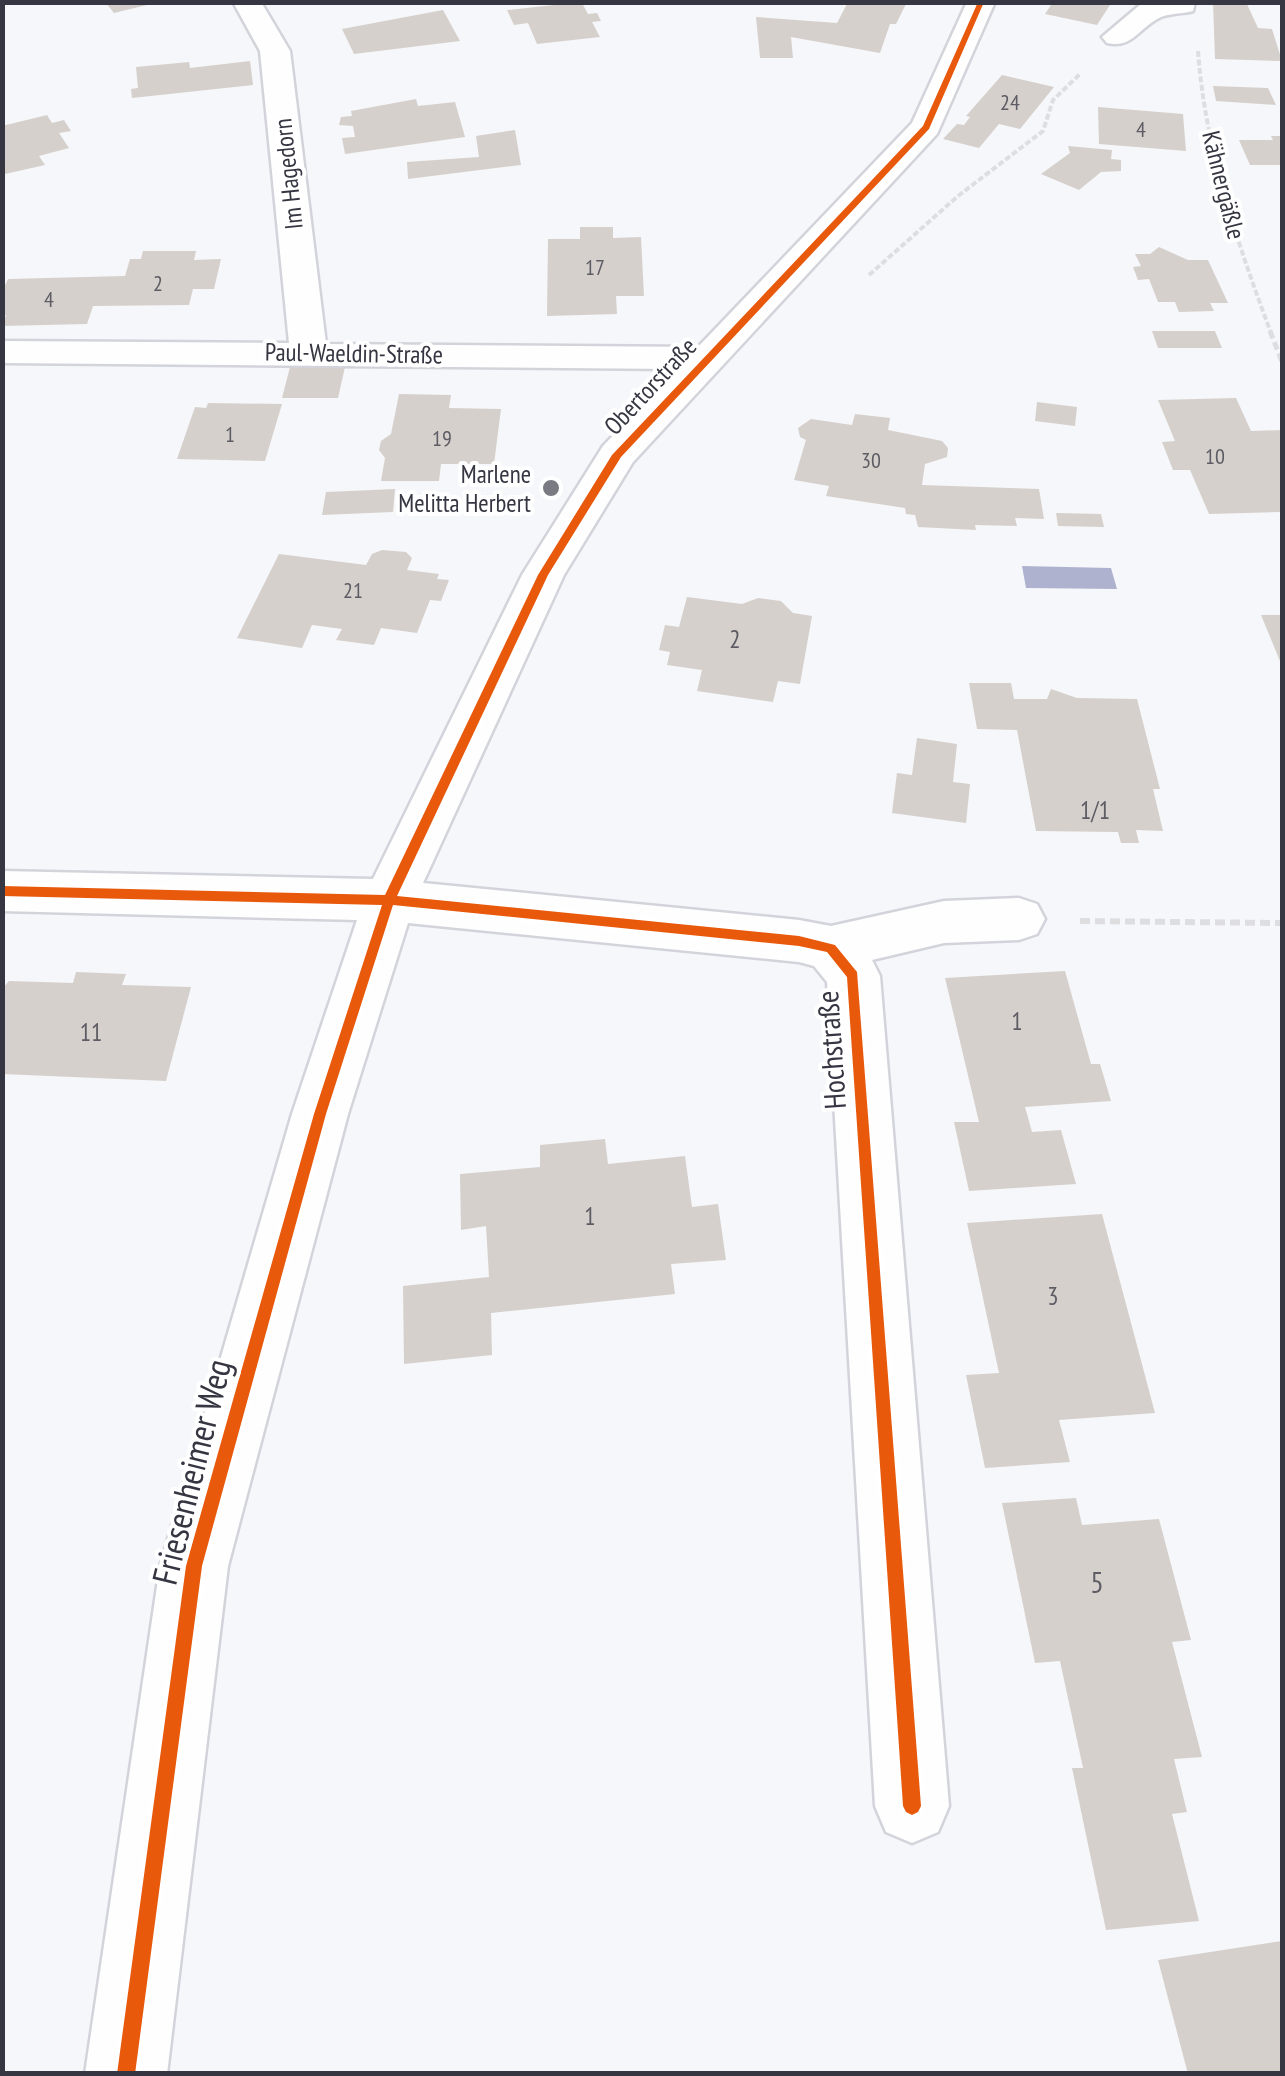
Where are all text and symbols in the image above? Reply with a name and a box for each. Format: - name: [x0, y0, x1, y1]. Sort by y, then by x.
- house number: 24: [1000, 88, 1020, 116]
- house number: 4: [1136, 115, 1146, 143]
- street label: Im Hagedorn: [266, 117, 310, 231]
- street label: Kähnergäßle: [1195, 127, 1253, 243]
- house number: 17: [585, 253, 605, 281]
- house number: 2: [153, 269, 163, 297]
- house number: 4: [44, 285, 54, 313]
- street label: Obertorstraße: [597, 331, 703, 441]
- street label: Paul-Waeldin-Straße: [265, 335, 443, 371]
- house number: 1: [225, 420, 235, 448]
- house number: 19: [432, 424, 452, 452]
- house number: 10: [1205, 442, 1225, 470]
- house number: 30: [861, 446, 881, 474]
- place label: Marlene Melitta Herbert: [398, 458, 531, 519]
- marker: Marlene Melitta Herbert: [540, 477, 562, 499]
- house number: 21: [343, 576, 363, 604]
- house number: 2: [729, 623, 741, 655]
- house number: 1/1: [1080, 794, 1110, 826]
- street label: Hochstraße: [807, 990, 854, 1111]
- house number: 1: [1011, 1005, 1023, 1037]
- house number: 11: [80, 1016, 102, 1048]
- house number: 1: [584, 1200, 596, 1232]
- house number: 3: [1047, 1280, 1059, 1312]
- street label: Friesenheimer Weg: [141, 1354, 241, 1589]
- house number: 5: [1090, 1562, 1104, 1601]

